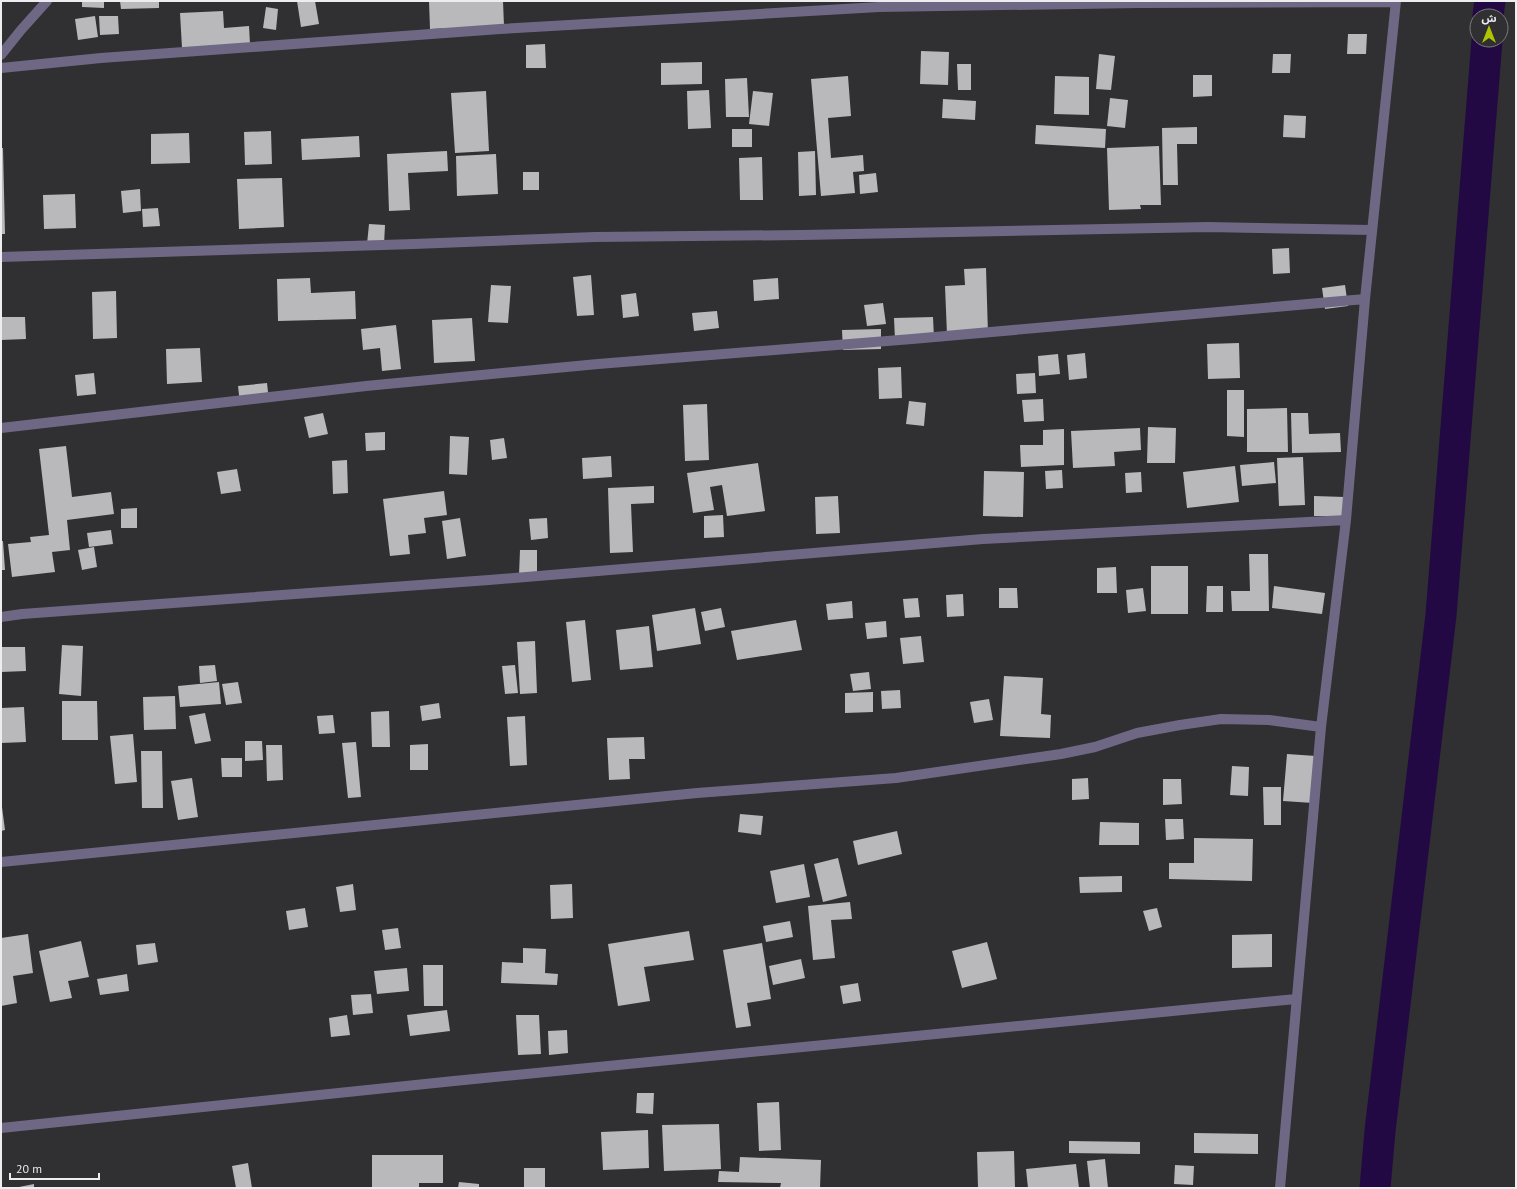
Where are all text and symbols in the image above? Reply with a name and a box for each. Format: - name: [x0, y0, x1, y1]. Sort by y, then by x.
- north arrow: [1469, 8, 1509, 48]
- text: ش: [1481, 11, 1497, 25]
- scale bar: [10, 1155, 99, 1181]
- text: 20 m: [16, 1161, 42, 1176]

